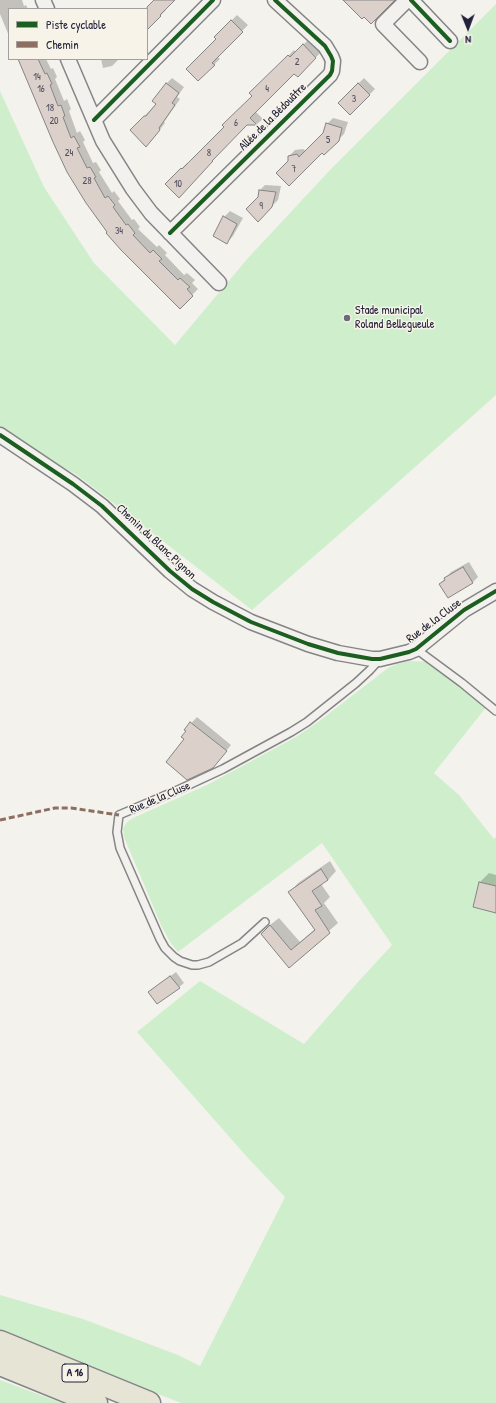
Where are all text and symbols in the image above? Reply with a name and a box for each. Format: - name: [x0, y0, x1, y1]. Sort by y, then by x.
- legend: [8, 8, 148, 60]
- north arrow: [448, 8, 488, 48]
- text: Piste cyclable: [46, 16, 106, 33]
- text: N: [465, 33, 471, 47]
- text: Chemin: [46, 36, 79, 53]
- house number: 2: [295, 56, 299, 68]
- house number: 14: [33, 71, 41, 83]
- street label: Allée de la Bédouâtre: [236, 80, 310, 154]
- house number: 16: [37, 83, 45, 95]
- house number: 4: [265, 83, 269, 95]
- house number: 3: [352, 93, 356, 105]
- house number: 18: [46, 102, 54, 114]
- house number: 20: [49, 115, 59, 127]
- house number: 6: [234, 117, 238, 129]
- house number: 5: [326, 134, 330, 146]
- house number: 24: [65, 147, 73, 159]
- house number: 8: [207, 147, 211, 159]
- house number: 7: [292, 163, 296, 175]
- house number: 28: [82, 175, 92, 187]
- house number: 10: [174, 178, 182, 190]
- house number: 9: [259, 200, 263, 212]
- house number: 34: [115, 225, 123, 237]
- place label: Stade municipal Roland Bellegueule: [355, 304, 435, 332]
- marker: Stade municipal Roland Bellegueule: [342, 313, 352, 323]
- street label: Chemin du Blanc Pignon: [113, 501, 199, 583]
- street label: Rue de la Cluse: [404, 596, 464, 646]
- street label: Rue de la Cluse: [127, 779, 193, 817]
- road number: A 16: [62, 1364, 88, 1382]

